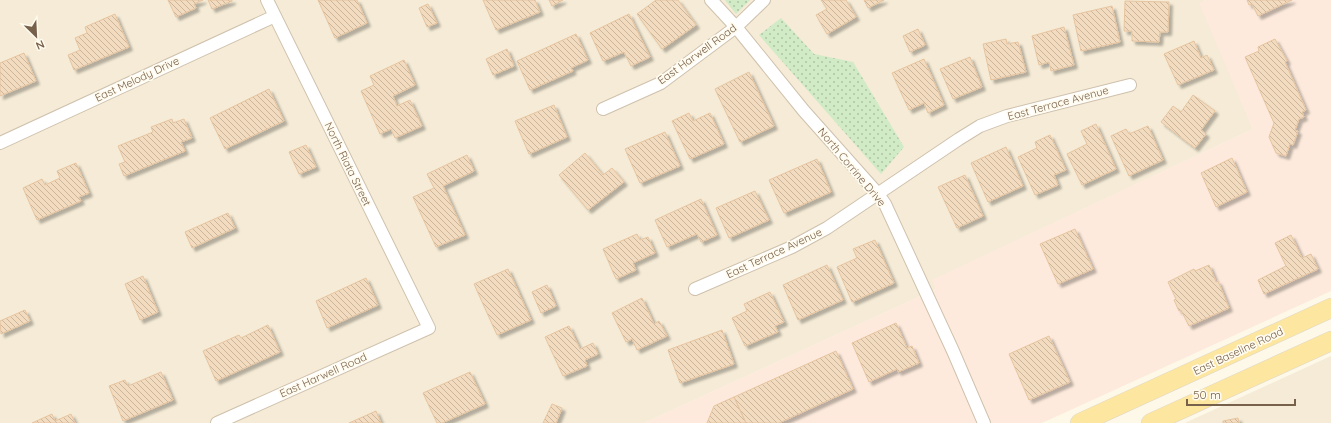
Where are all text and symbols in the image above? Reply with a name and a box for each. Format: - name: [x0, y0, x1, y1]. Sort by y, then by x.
- north arrow: [16, 16, 56, 56]
- street label: East Harwell Road: [655, 21, 739, 87]
- text: N: [34, 37, 47, 53]
- street label: East Melody Drive: [93, 53, 181, 105]
- street label: East Terrace Avenue: [1006, 83, 1110, 123]
- street label: North Riata Street: [322, 120, 375, 209]
- street label: North Corrine Drive: [815, 125, 889, 209]
- street label: East Terrace Avenue: [724, 225, 824, 281]
- street label: East Baseline Road: [1191, 324, 1285, 378]
- street label: East Harwell Road: [277, 349, 369, 401]
- scale bar: [1187, 381, 1295, 407]
- text: 50 m: [1193, 387, 1221, 402]

